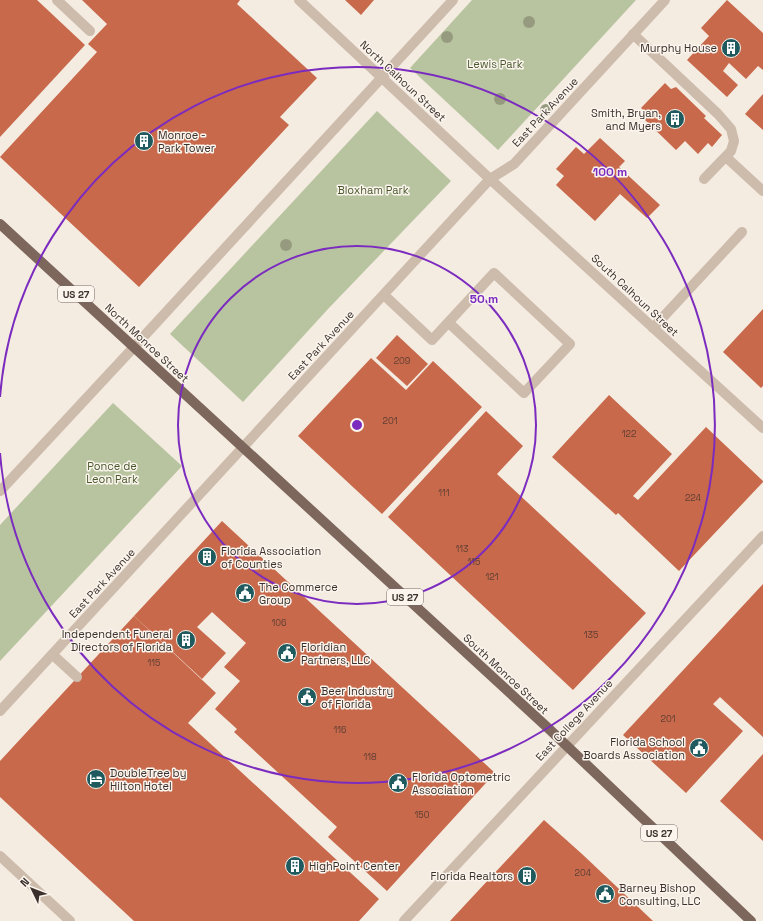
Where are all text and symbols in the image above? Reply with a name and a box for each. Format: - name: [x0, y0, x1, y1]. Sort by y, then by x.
- building icon: Murphy House: [720, 37, 742, 59]
- street label: North Calhoun Street: [357, 38, 449, 124]
- place label: Murphy House: [640, 41, 717, 55]
- park label: Lewis Park: [467, 57, 523, 71]
- street label: East Park Avenue: [509, 74, 581, 150]
- place label: Smith, Bryan, and Myers: [591, 106, 661, 133]
- building icon: Smith, Bryan, and Myers: [664, 108, 686, 130]
- place label: Monroe - Park Tower: [158, 128, 215, 155]
- building icon: Monroe - Park Tower: [133, 130, 155, 152]
- text: 100 m: [593, 164, 627, 180]
- park label: Bloxham Park: [337, 183, 409, 197]
- street label: South Calhoun Street: [588, 251, 682, 339]
- road number: US 27: [58, 286, 94, 302]
- text: 50 m: [470, 291, 498, 307]
- street label: North Monroe Street: [102, 300, 192, 386]
- street label: East Park Avenue: [285, 307, 357, 383]
- house number: 209: [394, 355, 410, 367]
- house number: 201: [383, 415, 398, 427]
- centre of rings: [350, 418, 364, 432]
- house number: 122: [622, 428, 636, 440]
- park label: Ponce de Leon Park: [86, 459, 138, 486]
- house number: 111: [438, 487, 450, 499]
- house number: 224: [685, 492, 701, 504]
- house number: 113: [456, 543, 468, 555]
- place label: Florida Association of Counties: [221, 544, 321, 571]
- street label: East Park Avenue: [66, 545, 138, 621]
- building icon: Florida Association of Counties: [196, 546, 218, 568]
- house number: 115: [468, 556, 480, 568]
- house number: 121: [486, 571, 499, 583]
- place label: The Commerce Group: [259, 580, 338, 607]
- public building icon: The Commerce Group: [234, 582, 256, 604]
- road number: US 27: [387, 589, 423, 605]
- house number: 106: [271, 617, 287, 629]
- place label: Independent Funeral Directors of Florida: [62, 627, 173, 654]
- building icon: Independent Funeral Directors of Florida: [175, 629, 197, 651]
- house number: 135: [584, 629, 598, 641]
- street label: South Monroe Street: [460, 631, 552, 717]
- place label: Floridian Partners, LLC: [301, 640, 370, 667]
- public building icon: Floridian Partners, LLC: [276, 642, 298, 664]
- house number: 115: [148, 657, 160, 669]
- street label: East College Avenue: [532, 676, 616, 764]
- place label: Beer Industry of Florida: [321, 684, 393, 711]
- public building icon: Beer Industry of Florida: [296, 686, 318, 708]
- house number: 201: [661, 713, 676, 725]
- house number: 116: [333, 724, 347, 736]
- place label: Florida School Boards Association: [583, 735, 685, 762]
- public building icon: Florida School Boards Association: [688, 737, 710, 759]
- house number: 118: [363, 751, 377, 763]
- place label: DoubleTree by Hilton Hotel: [110, 766, 186, 793]
- hotel icon: DoubleTree by Hilton Hotel: [85, 768, 107, 790]
- place label: Florida Optometric Association: [412, 770, 511, 797]
- public building icon: Florida Optometric Association: [387, 772, 409, 794]
- house number: 150: [415, 809, 430, 821]
- road number: US 27: [641, 825, 677, 841]
- building icon: HighPoint Center: [284, 855, 306, 877]
- place label: HighPoint Center: [309, 859, 399, 873]
- building icon: Florida Realtors: [516, 865, 538, 887]
- house number: 204: [575, 867, 592, 879]
- north arrow: [12, 869, 52, 909]
- place label: Florida Realtors: [431, 869, 513, 883]
- text: N: [17, 875, 32, 890]
- place label: Barney Bishop Consulting, LLC: [619, 881, 700, 908]
- public building icon: Barney Bishop Consulting, LLC: [594, 883, 616, 905]

